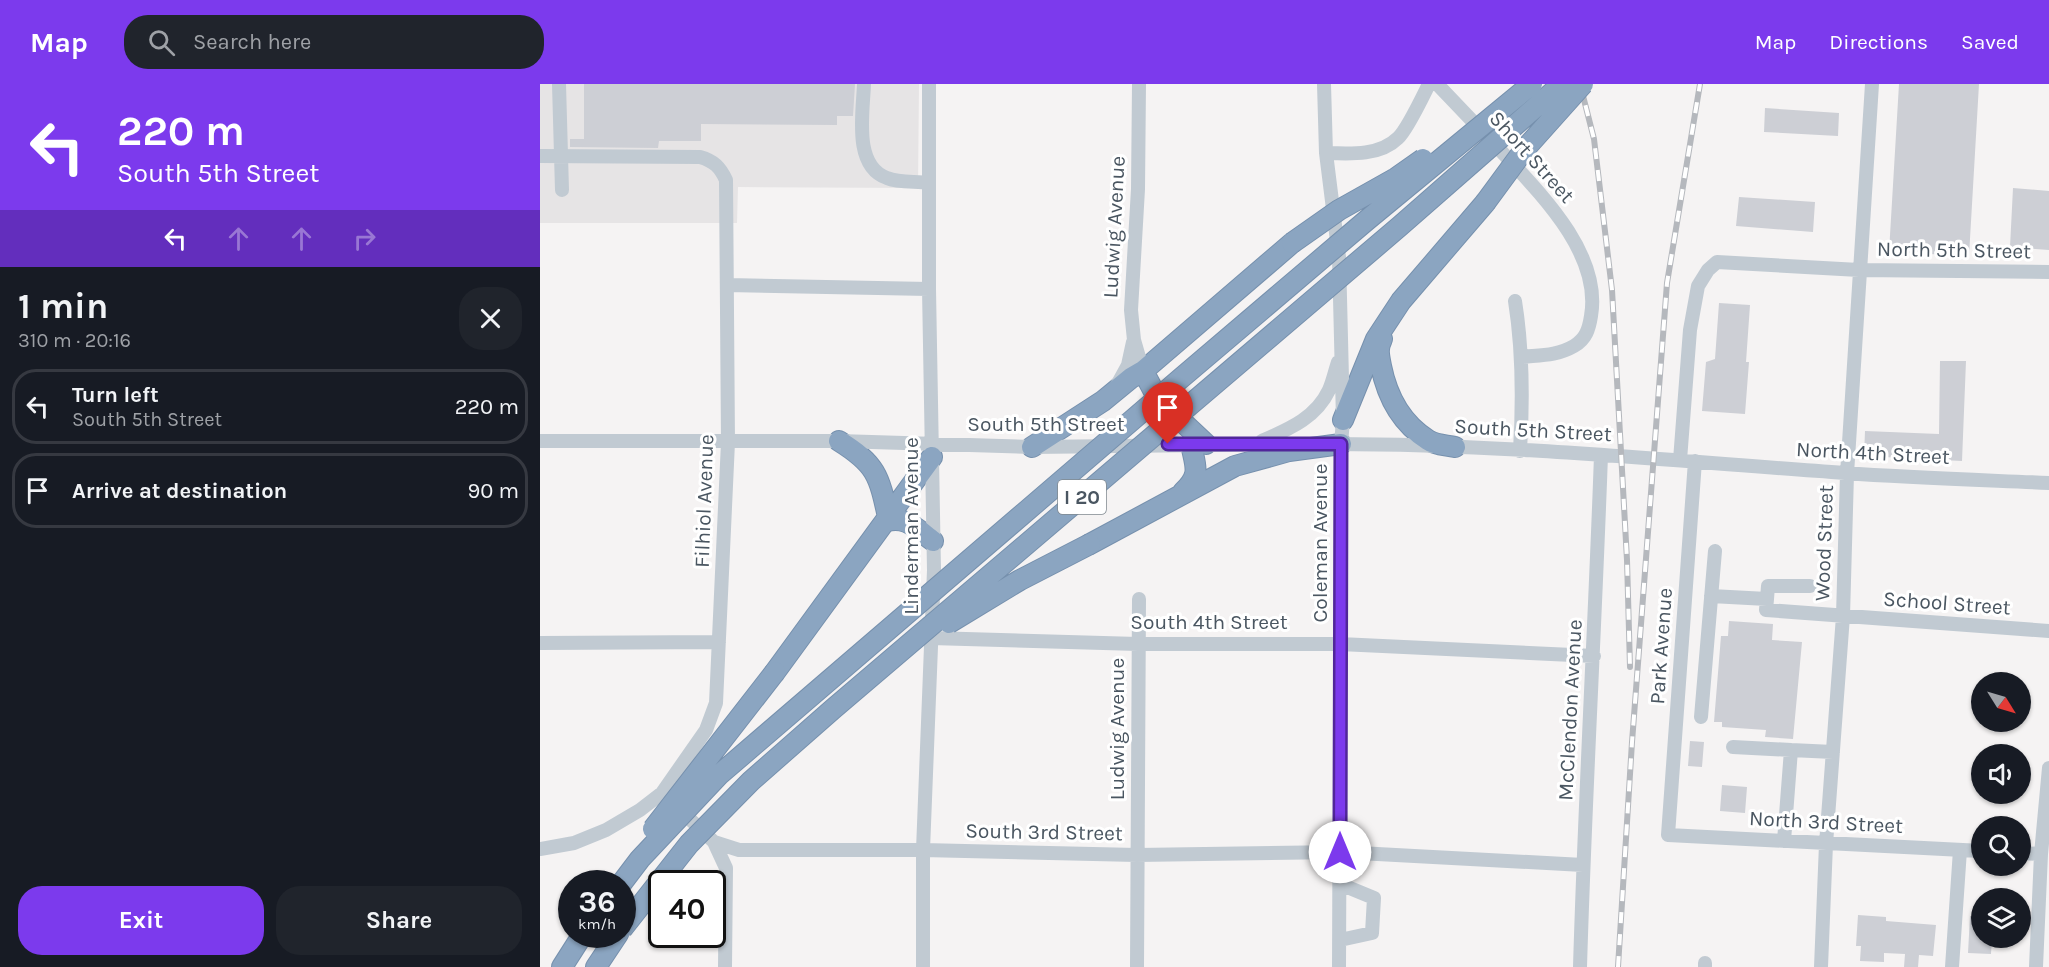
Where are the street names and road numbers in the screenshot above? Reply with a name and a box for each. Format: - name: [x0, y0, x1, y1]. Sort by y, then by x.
- street label: Short Street: [1485, 106, 1579, 208]
- street label: Ludwig Avenue: [1098, 155, 1130, 299]
- street label: North 5th Street: [1877, 237, 2031, 263]
- street label: South 5th Street: [967, 412, 1125, 436]
- street label: South 5th Street: [1454, 414, 1612, 446]
- street label: Filhiol Avenue: [690, 434, 718, 568]
- street label: Linderman Avenue: [899, 437, 923, 615]
- street label: North 4th Street: [1796, 437, 1951, 469]
- street label: Coleman Avenue: [1308, 464, 1332, 623]
- road number: I 20: [1058, 480, 1106, 514]
- street label: Wood Street: [1810, 484, 1838, 601]
- street label: Park Avenue: [1645, 587, 1677, 705]
- street label: School Street: [1882, 587, 2012, 619]
- street label: South 4th Street: [1130, 610, 1288, 634]
- street label: McClendon Avenue: [1553, 619, 1587, 801]
- street label: Ludwig Avenue: [1105, 658, 1129, 800]
- street label: North 3rd Street: [1748, 806, 1904, 838]
- street label: South 3rd Street: [965, 819, 1123, 845]

